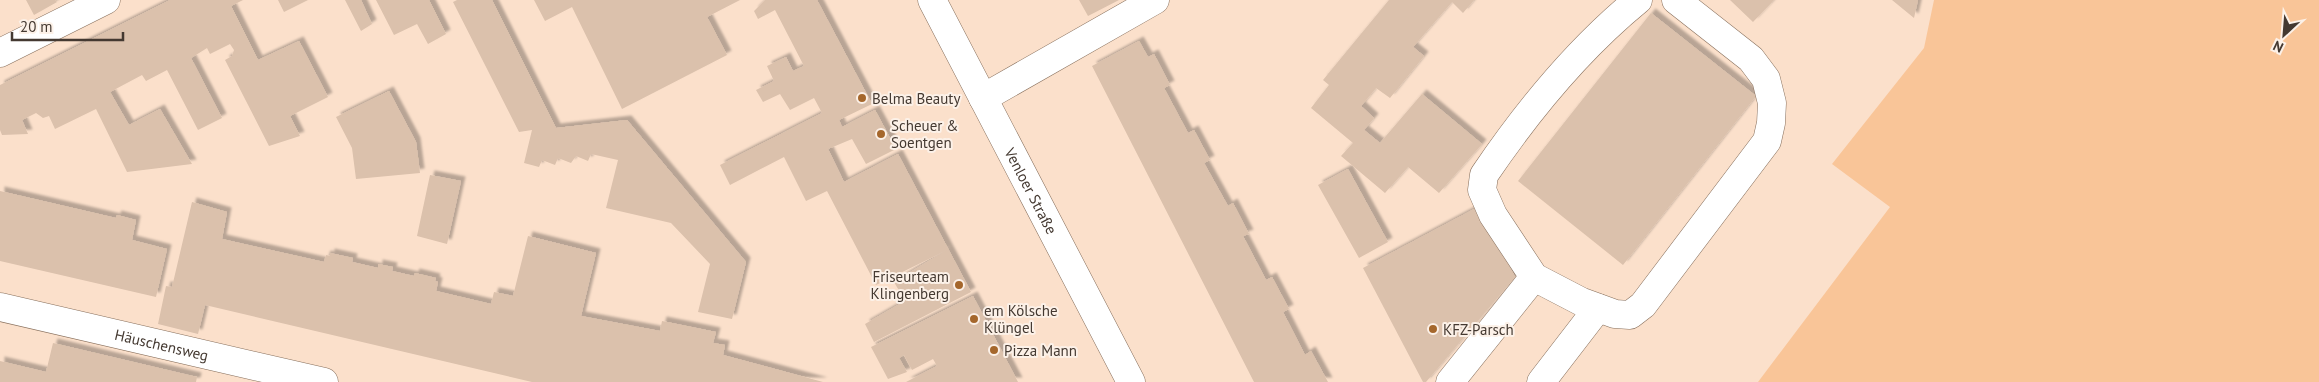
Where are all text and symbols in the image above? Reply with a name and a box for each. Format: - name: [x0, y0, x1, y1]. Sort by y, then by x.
- scale bar: [12, 10, 124, 42]
- north arrow: [2259, 10, 2309, 60]
- text: 20 m: [20, 17, 53, 36]
- text: N: [2270, 37, 2286, 57]
- place label: Belma Beauty: [872, 89, 960, 108]
- marker: Belma Beauty: [856, 92, 868, 104]
- place label: Scheuer & Soentgen: [891, 116, 959, 152]
- marker: Scheuer & Soentgen: [875, 128, 887, 140]
- street label: Venloer Straße: [1001, 143, 1062, 237]
- place label: Friseurteam Klingenberg: [870, 267, 949, 303]
- marker: Friseurteam Klingenberg: [953, 279, 965, 291]
- place label: em Kölsche Klüngel: [984, 301, 1058, 337]
- marker: em Kölsche Klüngel: [968, 313, 980, 325]
- place label: KFZ-Parsch: [1443, 320, 1514, 339]
- marker: KFZ-Parsch: [1427, 323, 1439, 335]
- street label: Häuschensweg: [113, 324, 210, 364]
- place label: Pizza Mann: [1004, 341, 1077, 360]
- marker: Pizza Mann: [988, 344, 1000, 356]

